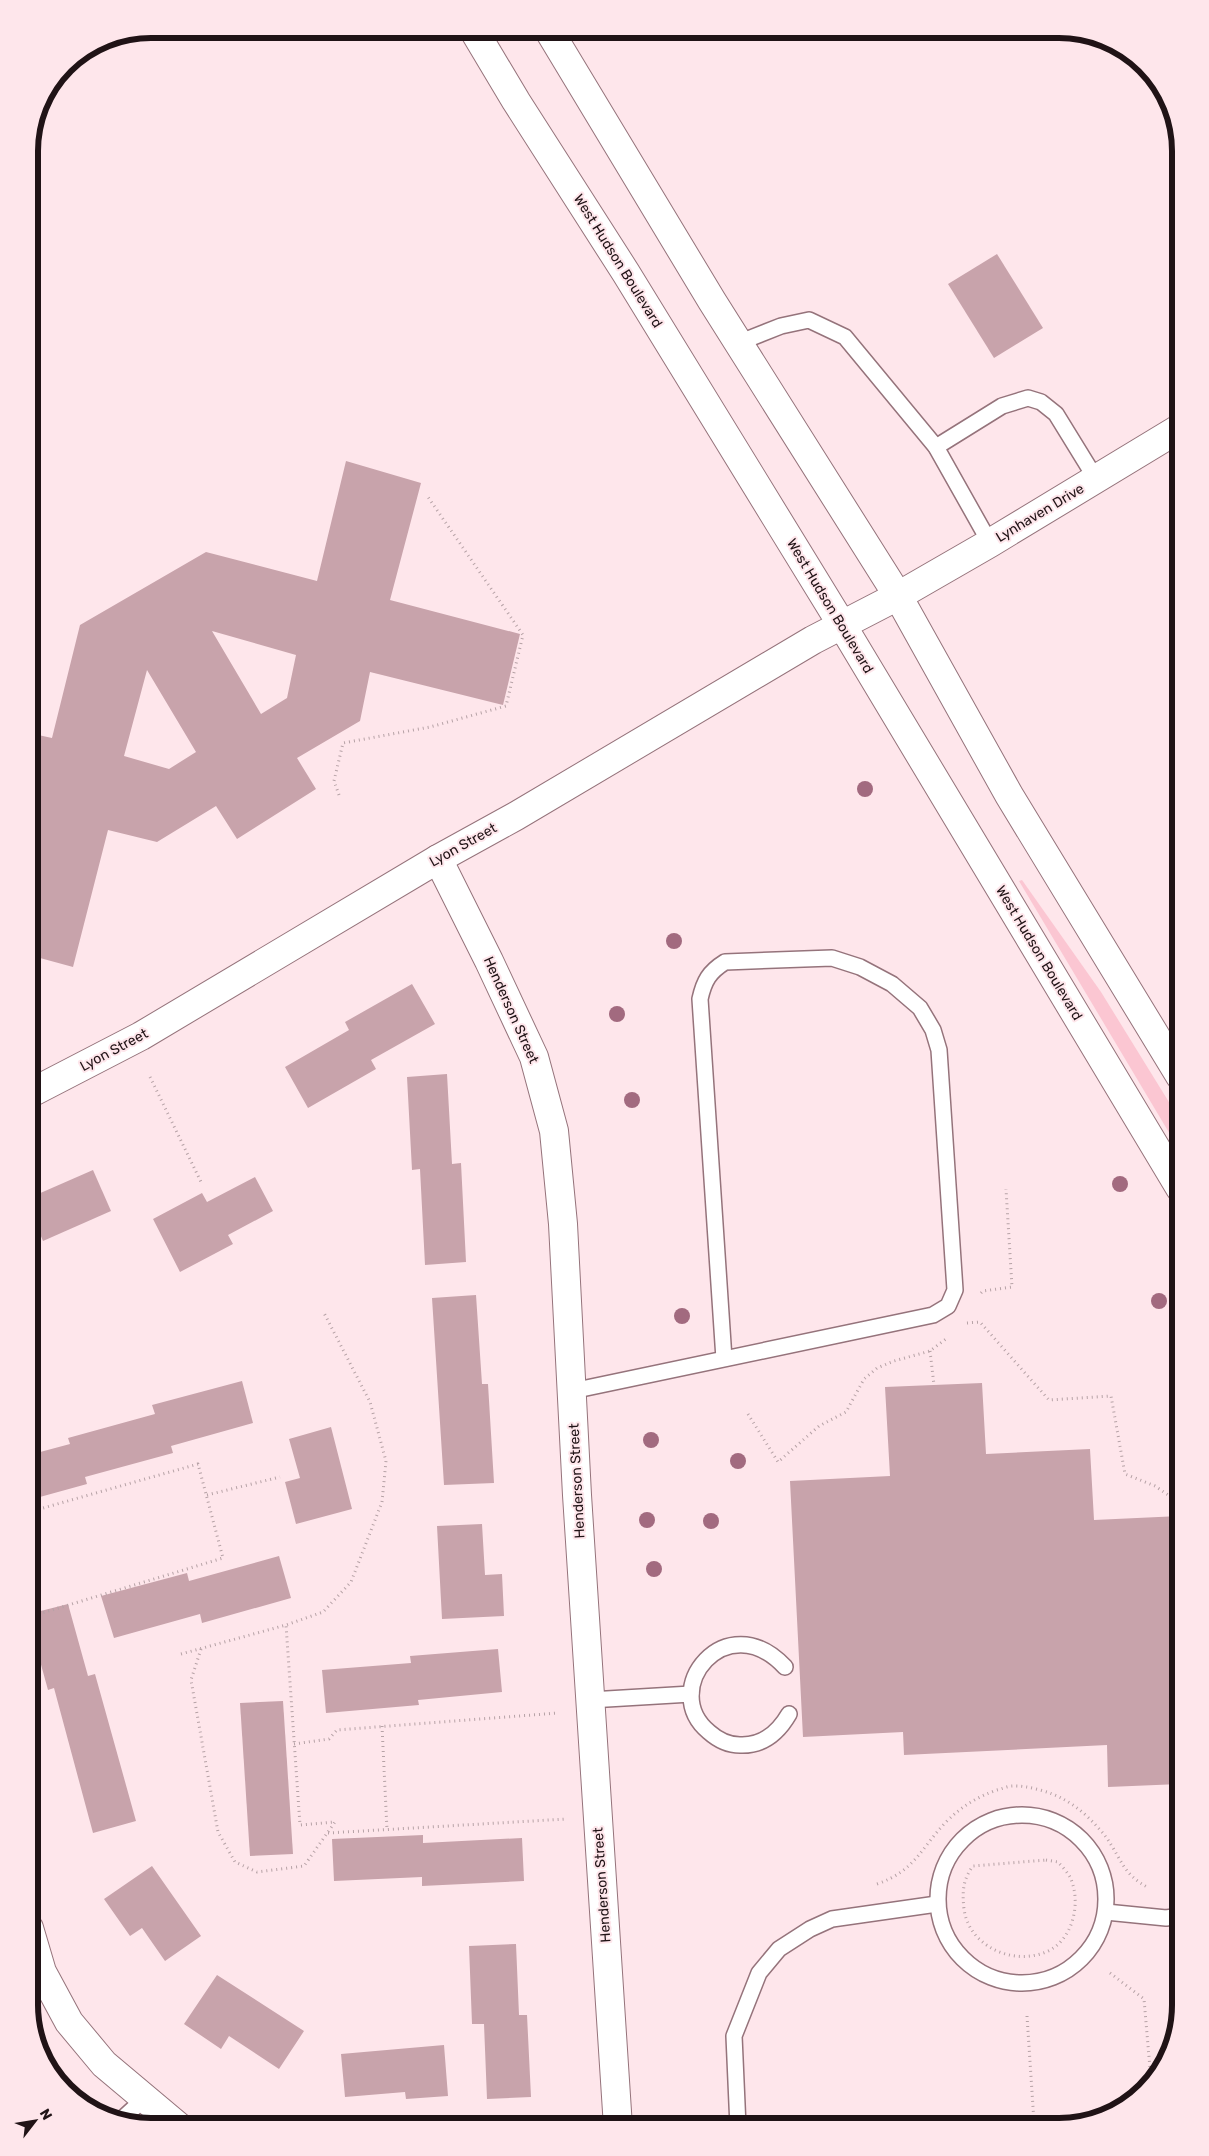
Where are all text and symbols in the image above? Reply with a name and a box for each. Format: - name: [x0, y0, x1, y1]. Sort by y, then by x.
- street label: West Hudson Boulevard: [570, 191, 666, 331]
- street label: Lynhaven Drive: [993, 480, 1087, 546]
- street label: West Hudson Boulevard: [783, 536, 877, 676]
- street label: Lyon Street: [426, 819, 500, 870]
- street label: West Hudson Boulevard: [992, 883, 1086, 1023]
- street label: Henderson Street: [480, 954, 542, 1067]
- street label: Lyon Street: [77, 1025, 151, 1075]
- street label: Henderson Street: [565, 1422, 589, 1539]
- street label: Henderson Street: [589, 1826, 615, 1943]
- north arrow: [10, 2096, 60, 2146]
- text: N: [36, 2106, 56, 2123]

